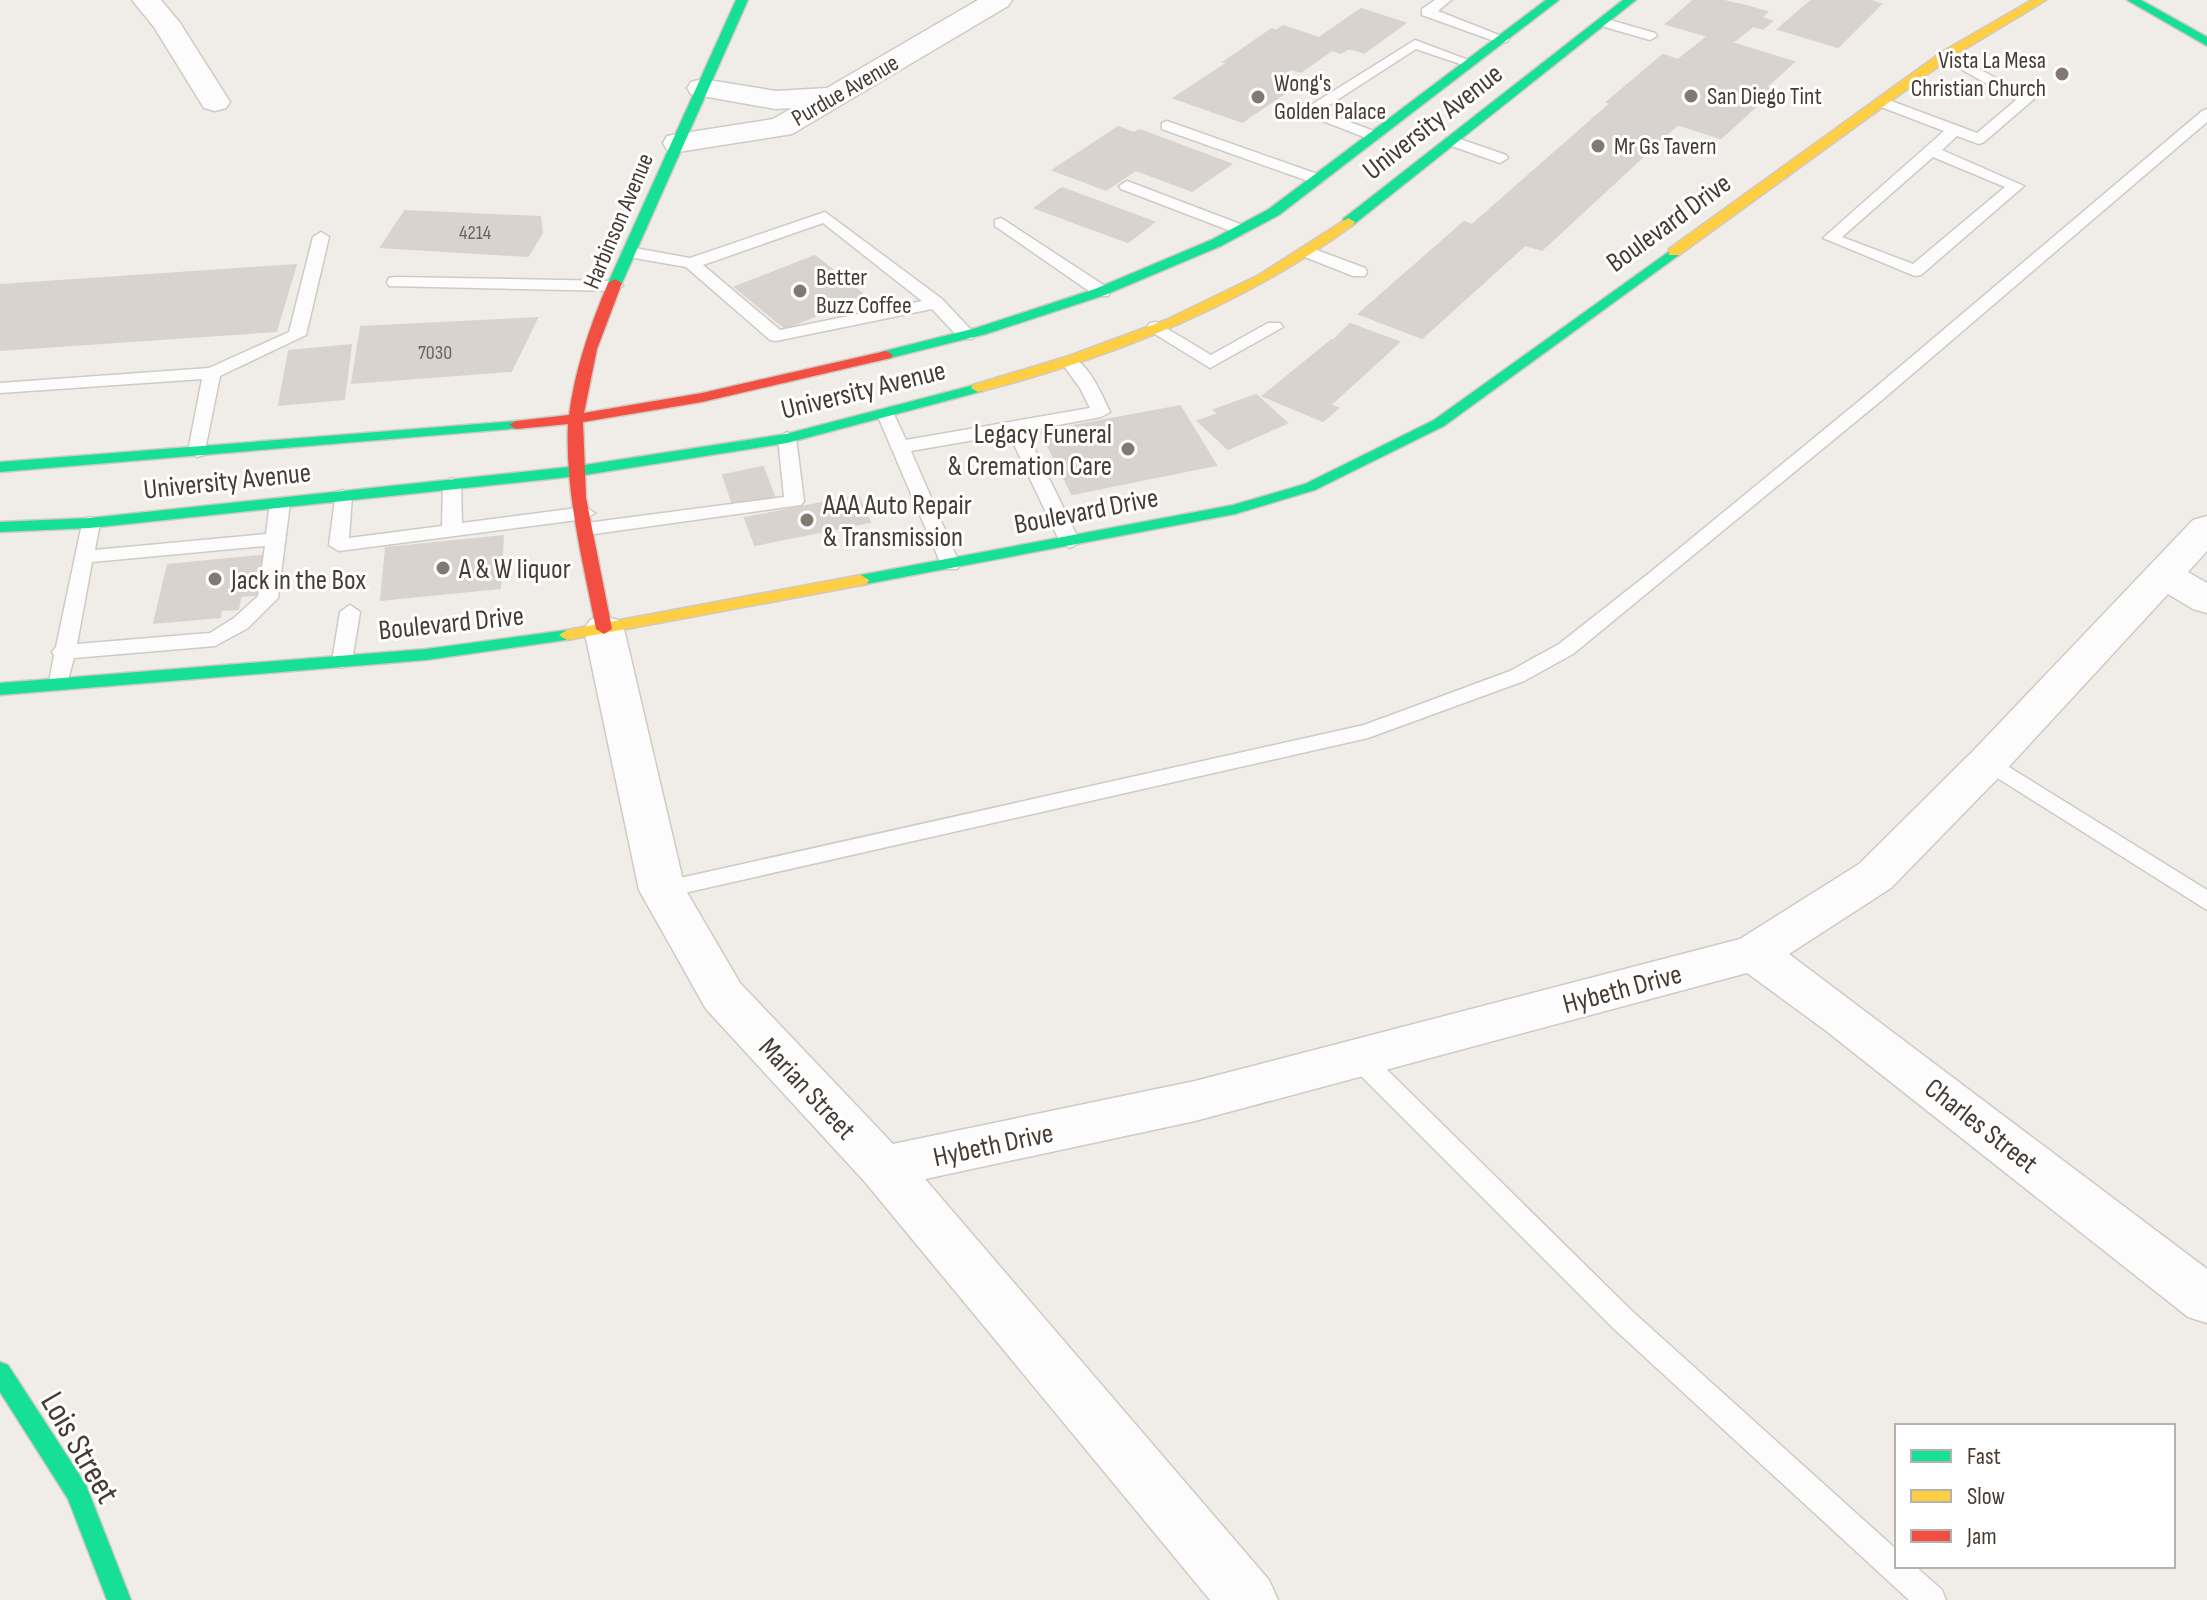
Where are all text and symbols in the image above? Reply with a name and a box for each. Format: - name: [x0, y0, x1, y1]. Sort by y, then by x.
- place label: Vista La Mesa Christian Church: [1911, 46, 2046, 103]
- street label: Purdue Avenue: [787, 48, 904, 133]
- street label: University Avenue: [1357, 57, 1509, 187]
- marker: Vista La Mesa Christian Church: [2053, 65, 2071, 83]
- place label: Wong's Golden Palace: [1274, 69, 1386, 126]
- place label: San Diego Tint: [1707, 82, 1822, 111]
- marker: San Diego Tint: [1682, 87, 1700, 105]
- marker: Wong's Golden Palace: [1249, 88, 1267, 106]
- place label: Mr Gs Tavern: [1614, 132, 1717, 161]
- marker: Mr Gs Tavern: [1589, 137, 1607, 155]
- street label: Harbinson Avenue: [577, 149, 660, 293]
- street label: Boulevard Drive: [1600, 167, 1738, 279]
- house number: 4214: [459, 221, 491, 245]
- place label: Better Buzz Coffee: [816, 263, 912, 320]
- marker: Better Buzz Coffee: [791, 282, 809, 300]
- house number: 7030: [418, 341, 452, 365]
- street label: University Avenue: [778, 354, 949, 427]
- place label: Legacy Funeral & Cremation Care: [948, 418, 1112, 483]
- marker: Legacy Funeral & Cremation Care: [1119, 440, 1137, 458]
- street label: University Avenue: [142, 456, 312, 507]
- street label: Boulevard Drive: [1012, 481, 1161, 542]
- place label: AAA Auto Repair & Transmission: [822, 489, 972, 554]
- marker: AAA Auto Repair & Transmission: [798, 511, 816, 529]
- place label: A & W liquor: [458, 553, 571, 586]
- marker: A & W liquor: [434, 559, 452, 577]
- place label: Jack in the Box: [230, 564, 366, 597]
- marker: Jack in the Box: [206, 570, 224, 588]
- street label: Boulevard Drive: [377, 599, 525, 648]
- street label: Hybeth Drive: [1559, 958, 1685, 1021]
- street label: Marian Street: [752, 1031, 862, 1147]
- street label: Charles Street: [1918, 1072, 2044, 1181]
- street label: Hybeth Drive: [930, 1117, 1056, 1174]
- street label: Lois Street: [31, 1385, 128, 1511]
- legend: [1895, 1424, 2175, 1568]
- text: Fast: [1967, 1442, 2001, 1471]
- text: Slow: [1967, 1482, 2005, 1511]
- text: Jam: [1966, 1522, 1997, 1551]

